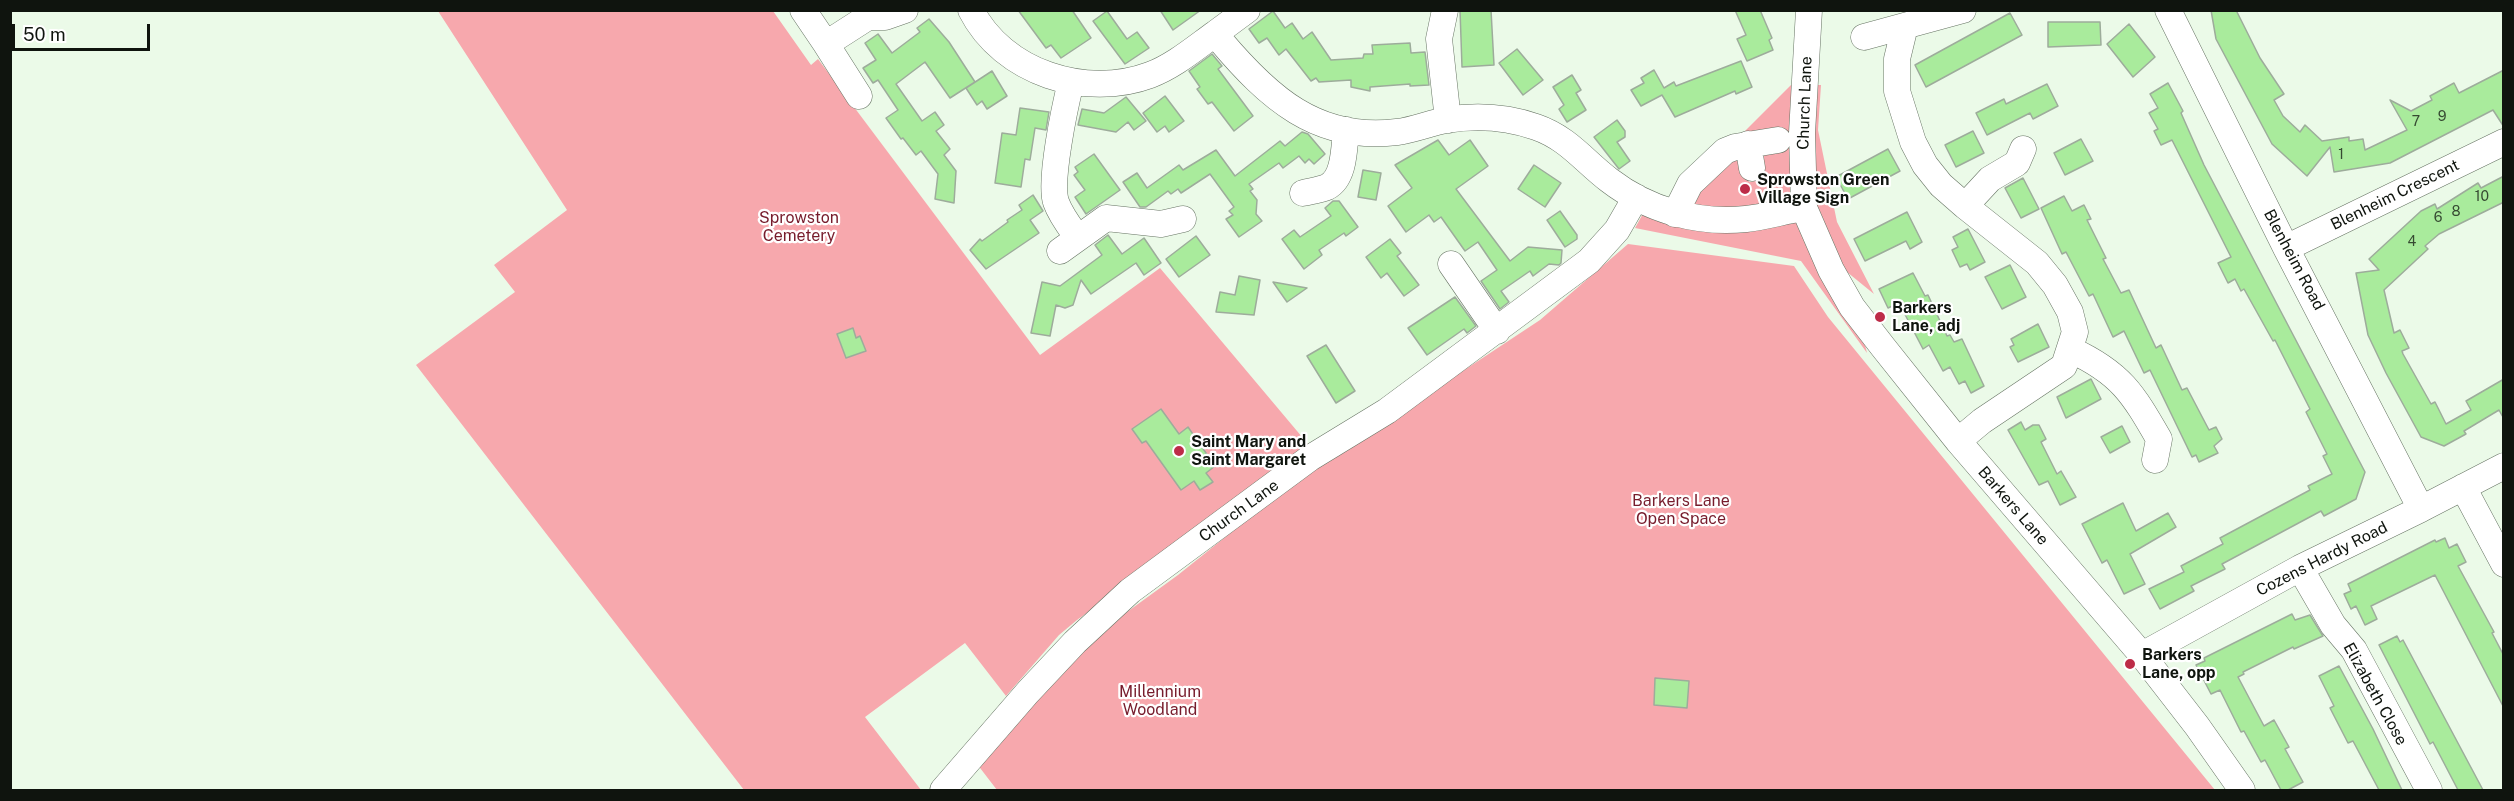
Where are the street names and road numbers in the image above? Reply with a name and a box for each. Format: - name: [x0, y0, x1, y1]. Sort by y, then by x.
- street label: Church Lane: [1794, 56, 1816, 150]
- street label: Blenheim Crescent: [2328, 156, 2462, 234]
- street label: Blenheim Road: [2259, 206, 2329, 314]
- street label: Barkers Lane: [1974, 463, 2052, 549]
- street label: Church Lane: [1196, 476, 1282, 546]
- street label: Cozens Hardy Road: [2253, 518, 2391, 600]
- street label: Elizabeth Close: [2339, 639, 2411, 749]

